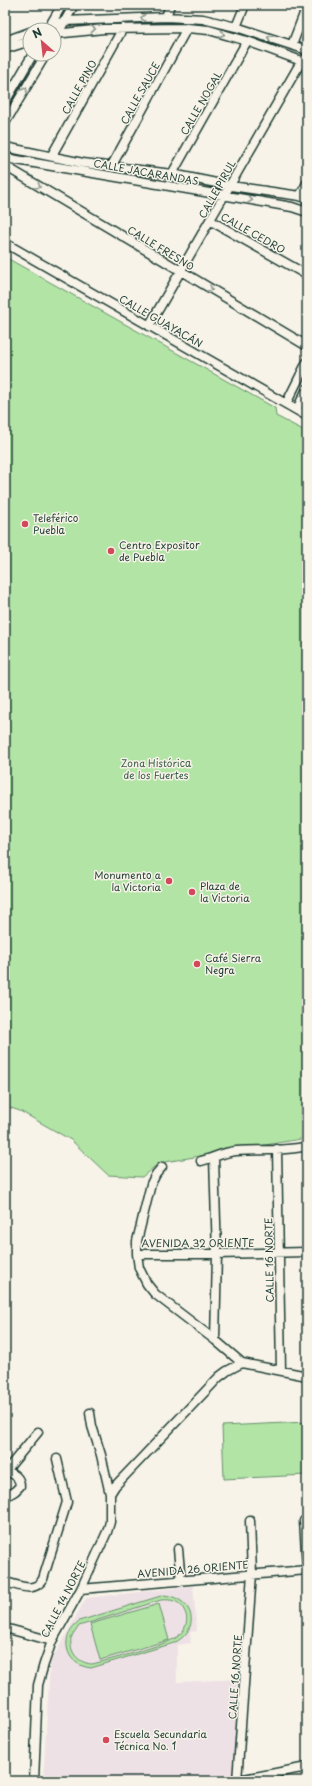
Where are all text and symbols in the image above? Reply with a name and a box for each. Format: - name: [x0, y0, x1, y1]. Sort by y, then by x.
- one-way arrow: [140, 14, 146, 22]
- north arrow: [22, 22, 62, 62]
- text: N: [29, 23, 45, 42]
- one-way arrow: [90, 25, 96, 34]
- one-way arrow: [218, 29, 225, 38]
- one-way arrow: [267, 34, 274, 43]
- street label: CALLE PINO: [57, 57, 100, 117]
- street label: CALLE SAUCE: [116, 59, 163, 127]
- street label: CALLE NOGAL: [176, 68, 225, 138]
- one-way arrow: [20, 87, 27, 94]
- street label: CALLE JACARANDAS: [92, 155, 200, 188]
- street label: CALLE PIRUL: [194, 157, 239, 221]
- one-way arrow: [34, 182, 41, 189]
- one-way arrow: [247, 195, 254, 204]
- street label: CALLE CEDRO: [218, 209, 288, 256]
- street label: CALLE FRESNO: [125, 222, 198, 273]
- one-way arrow: [206, 284, 213, 291]
- street label: CALLE GUAYACÁN: [117, 291, 206, 351]
- place label: Teleférico Puebla: [33, 510, 79, 537]
- marker: Teleférico Puebla: [20, 519, 30, 529]
- place label: Centro Expositor de Puebla: [119, 537, 200, 564]
- marker: Centro Expositor de Puebla: [106, 546, 116, 556]
- park label: Zona Histórica de los Fuertes: [121, 755, 192, 782]
- place label: Monumento a la Victoria: [94, 867, 162, 894]
- marker: Monumento a la Victoria: [164, 876, 174, 886]
- place label: Plaza de la Victoria: [200, 878, 250, 905]
- marker: Plaza de la Victoria: [187, 887, 197, 897]
- place label: Café Sierra Negra: [205, 950, 262, 977]
- marker: Café Sierra Negra: [192, 959, 202, 969]
- street label: CALLE 16 NORTE: [260, 1218, 277, 1302]
- street label: AVENIDA 32 ORIENTE: [141, 1235, 255, 1250]
- street label: AVENIDA 26 ORIENTE: [136, 1556, 249, 1581]
- street label: CALLE 14 NORTE: [37, 1558, 88, 1640]
- street label: CALLE 16 NORTE: [224, 1634, 245, 1720]
- place label: Escuela Secundaria Técnica No. 1: [114, 1726, 207, 1753]
- marker: Escuela Secundaria Técnica No. 1: [101, 1735, 111, 1745]

